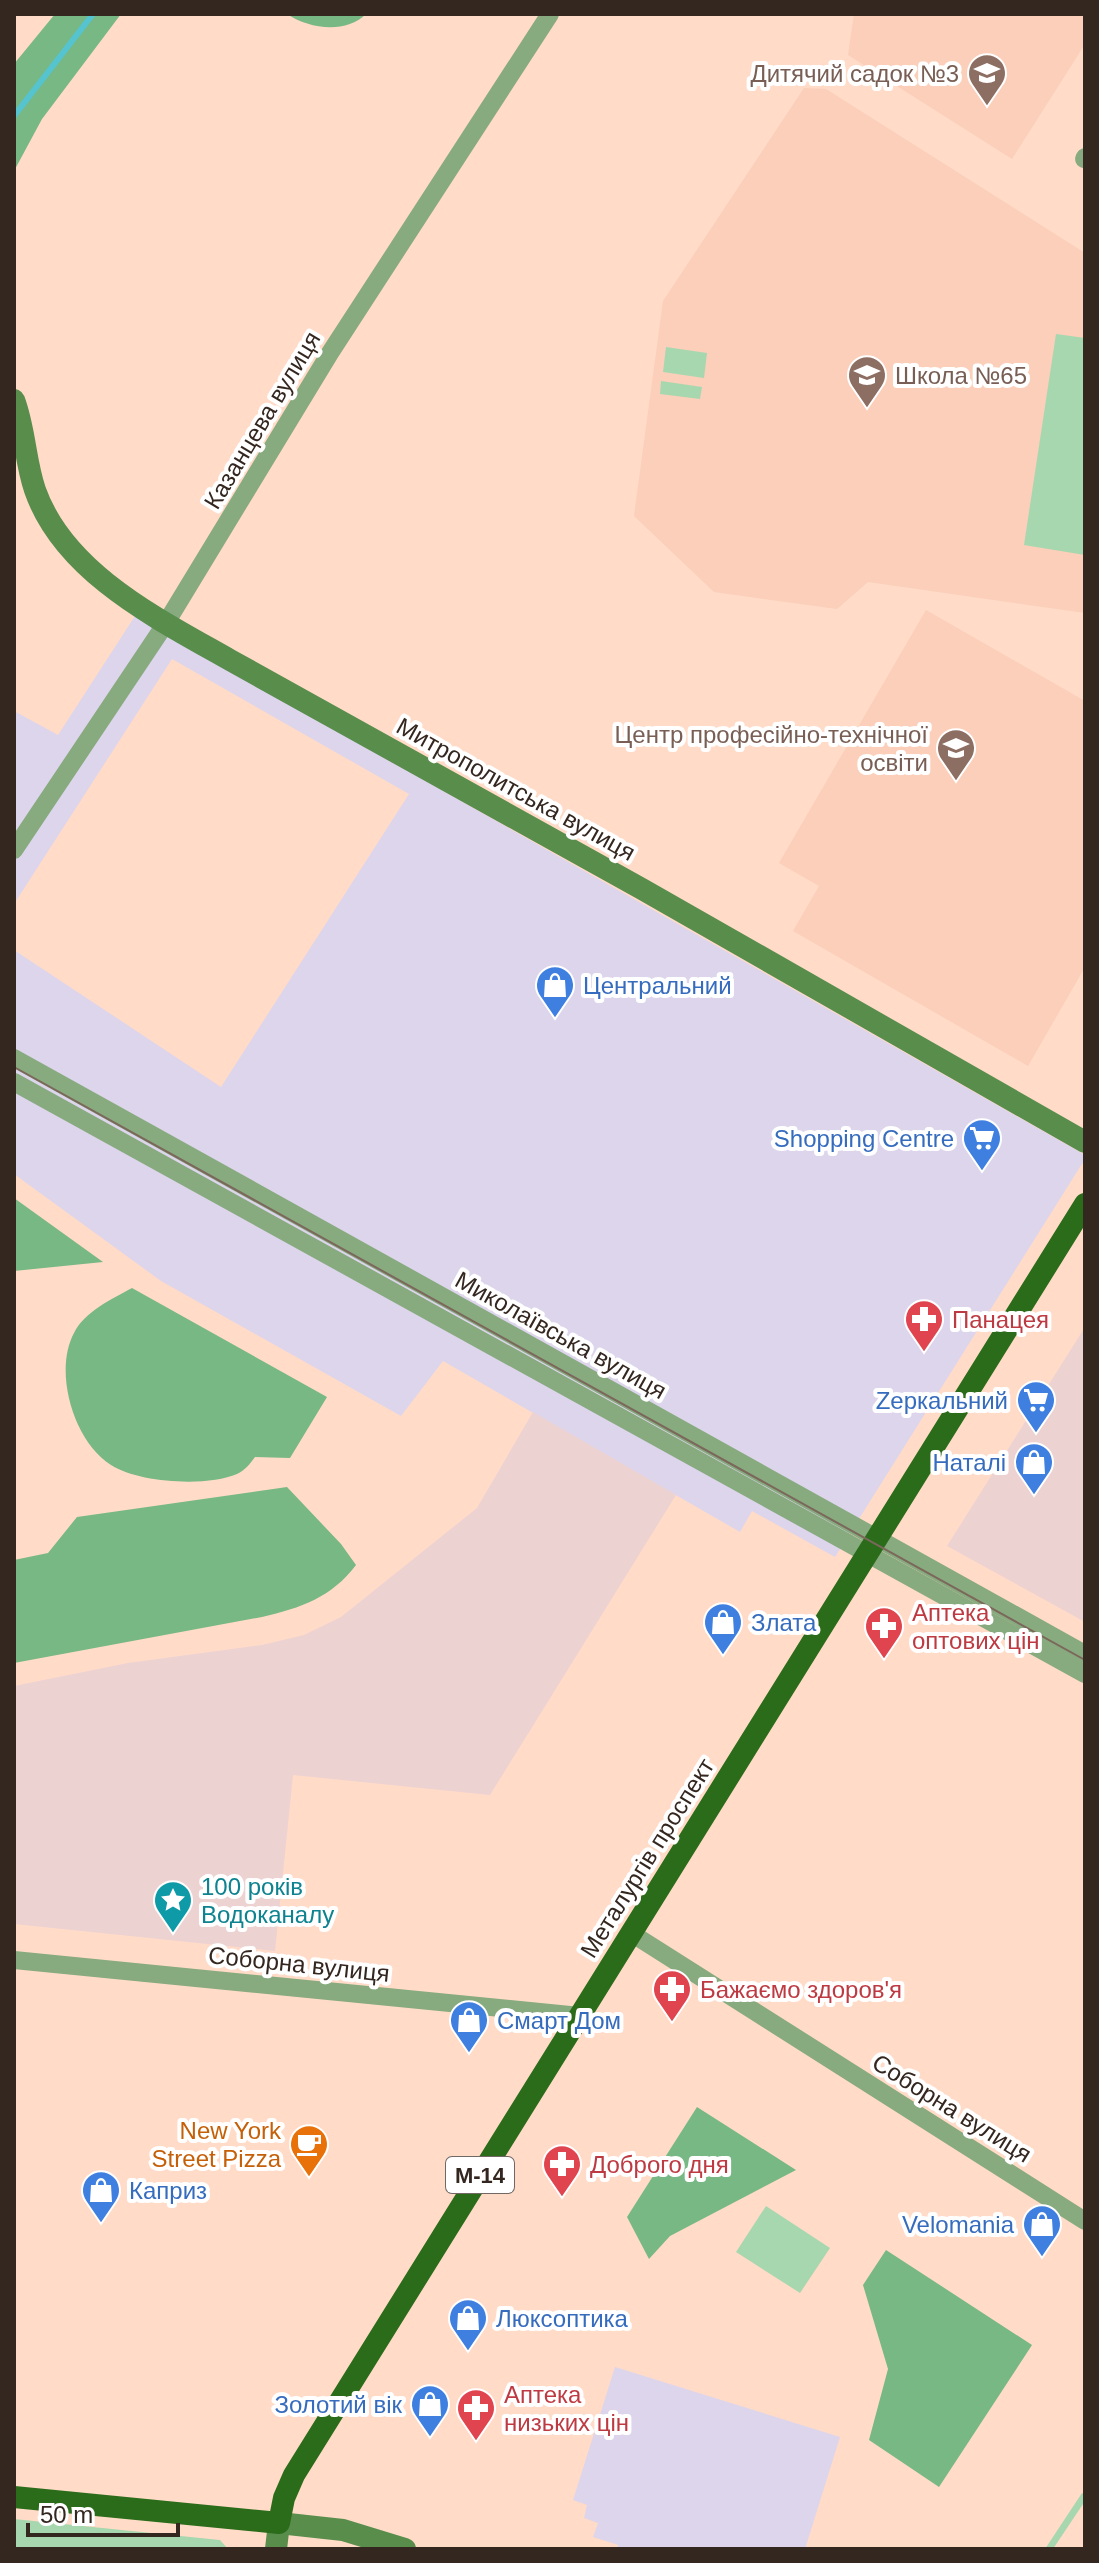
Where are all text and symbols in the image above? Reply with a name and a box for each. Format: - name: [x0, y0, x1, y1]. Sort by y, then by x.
- school or university icon: Дитячий садок №3: [966, 52, 1008, 107]
- place label: Дитячий садок №3: [750, 60, 959, 87]
- street label: Казанцева вулиця: [198, 327, 326, 513]
- school or university icon: Школа №65: [846, 354, 888, 409]
- place label: Школа №65: [895, 362, 1027, 389]
- street label: Митрополитська вулиця: [392, 712, 640, 866]
- place label: Центр професійно-технічної освіти: [615, 721, 928, 776]
- school or university icon: Центр професійно-технічної освіти: [935, 727, 977, 782]
- shop icon: Центральний: [534, 964, 576, 1019]
- place label: Центральний: [583, 972, 732, 999]
- supermarket icon: Shopping Centre: [961, 1117, 1003, 1172]
- place label: Shopping Centre: [774, 1125, 954, 1152]
- street label: Миколаївська вулиця: [451, 1266, 671, 1404]
- pharmacy icon: Панацея: [903, 1298, 945, 1353]
- place label: Панацея: [952, 1306, 1049, 1333]
- supermarket icon: Zеркальний: [1015, 1379, 1057, 1434]
- place label: Zеркальний: [876, 1387, 1008, 1414]
- shop icon: Наталі: [1013, 1441, 1055, 1496]
- place label: Наталі: [932, 1449, 1006, 1476]
- place label: Аптека оптових цін: [912, 1599, 1040, 1654]
- shop icon: Злата: [702, 1601, 744, 1656]
- pharmacy icon: Аптека оптових цін: [863, 1605, 905, 1660]
- place label: Злата: [751, 1609, 817, 1636]
- street label: Металургів проспект: [575, 1754, 719, 1962]
- place label: 100 років Водоканалу: [201, 1873, 334, 1928]
- place icon: 100 років Водоканалу: [152, 1879, 194, 1934]
- street label: Соборна вулиця: [207, 1941, 391, 1987]
- pharmacy icon: Бажаємо здоров'я: [651, 1968, 693, 2023]
- place label: Бажаємо здоров'я: [700, 1976, 902, 2003]
- shop icon: Смарт Дом: [448, 1999, 490, 2054]
- place label: Смарт Дом: [497, 2007, 621, 2034]
- street label: Соборна вулиця: [868, 2048, 1036, 2168]
- place label: New York Street Pizza: [152, 2117, 282, 2172]
- cafe icon: New York Street Pizza: [288, 2123, 330, 2178]
- pharmacy icon: Доброго дня: [541, 2143, 583, 2198]
- place label: Доброго дня: [590, 2151, 729, 2178]
- road number: М-14: [446, 2157, 514, 2193]
- shop icon: Каприз: [80, 2169, 122, 2224]
- place label: Каприз: [129, 2177, 207, 2204]
- shop icon: Velomania: [1021, 2203, 1063, 2258]
- place label: Velomania: [902, 2211, 1015, 2238]
- shop icon: Люксоптика: [447, 2297, 489, 2352]
- place label: Люксоптика: [496, 2305, 629, 2332]
- place label: Аптека низьких цін: [504, 2381, 629, 2436]
- shop icon: Золотий вік: [409, 2383, 451, 2438]
- pharmacy icon: Аптека низьких цін: [455, 2387, 497, 2442]
- place label: Золотий вік: [275, 2391, 402, 2418]
- scale bar: [28, 2487, 178, 2537]
- text: 50 m: [40, 2501, 93, 2528]

